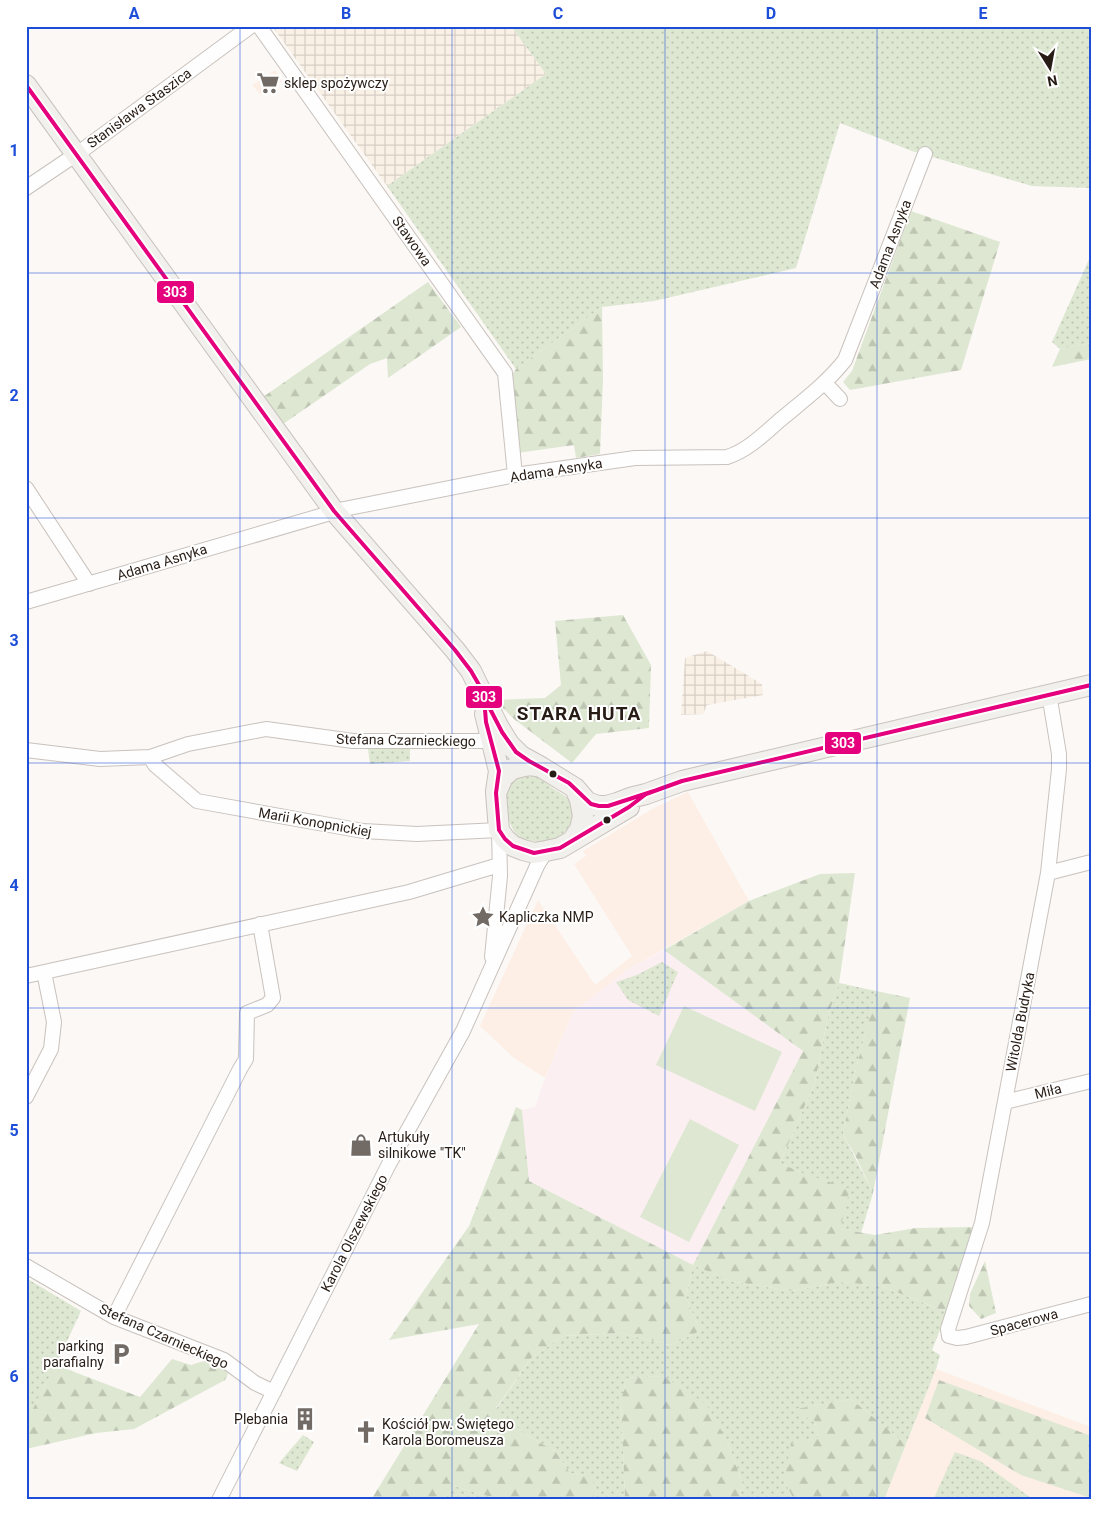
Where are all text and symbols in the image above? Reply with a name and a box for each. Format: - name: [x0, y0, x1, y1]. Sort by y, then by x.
- text: A: [129, 4, 140, 23]
- text: B: [341, 4, 351, 23]
- text: C: [553, 4, 563, 23]
- text: D: [766, 4, 776, 23]
- text: E: [979, 4, 988, 23]
- north arrow: [1024, 42, 1074, 92]
- street label: Stanisława Staszica: [84, 65, 194, 151]
- supermarket icon: sklep spożywczy: [255, 70, 281, 96]
- text: N: [1046, 72, 1059, 90]
- place label: sklep spożywczy: [284, 75, 389, 91]
- text: 1: [9, 141, 19, 160]
- street label: Adama Asnyka: [866, 198, 914, 290]
- street label: Stawowa: [389, 213, 435, 269]
- line badge: 303: [156, 280, 195, 304]
- text: 303: [163, 284, 187, 300]
- text: 2: [9, 386, 19, 405]
- street label: Adama Asnyka: [509, 455, 603, 485]
- street label: Adama Asnyka: [115, 541, 209, 583]
- text: 3: [9, 631, 19, 650]
- line badge: 303: [465, 685, 503, 709]
- text: 303: [472, 689, 496, 705]
- district label: STARA HUTA: [517, 702, 641, 725]
- street label: Stefana Czarnieckiego: [336, 731, 476, 749]
- line badge: 303: [824, 731, 862, 755]
- text: 303: [831, 735, 855, 751]
- unlabelled marker: [548, 769, 558, 779]
- street label: Marii Konopnickiej: [257, 804, 373, 840]
- unlabelled marker: [602, 815, 612, 825]
- text: 4: [9, 876, 19, 895]
- place icon: Kapliczka NMP: [470, 904, 496, 930]
- place label: Kapliczka NMP: [499, 909, 594, 925]
- street label: Witolda Budryka: [1002, 971, 1038, 1073]
- street label: Miła: [1033, 1080, 1063, 1102]
- text: 5: [9, 1121, 19, 1140]
- place label: Artukuły silnikowe "TK": [378, 1129, 466, 1161]
- shop icon: Artukuły silnikowe "TK": [348, 1132, 374, 1158]
- street label: Karola Olszewskiego: [317, 1172, 391, 1294]
- street label: Stefana Czarnieckiego: [97, 1300, 231, 1372]
- street label: Spacerowa: [988, 1305, 1060, 1339]
- place label: parking parafialny: [43, 1338, 104, 1370]
- parking icon: parking parafialny: [108, 1341, 134, 1367]
- text: 6: [9, 1367, 19, 1386]
- building icon: Plebania: [292, 1406, 318, 1432]
- place label: Plebania: [234, 1411, 288, 1427]
- place label: Kościół pw. Świętego Karola Boromeusza: [382, 1415, 514, 1448]
- church icon: Kościół pw. Świętego Karola Boromeusza: [353, 1419, 379, 1445]

